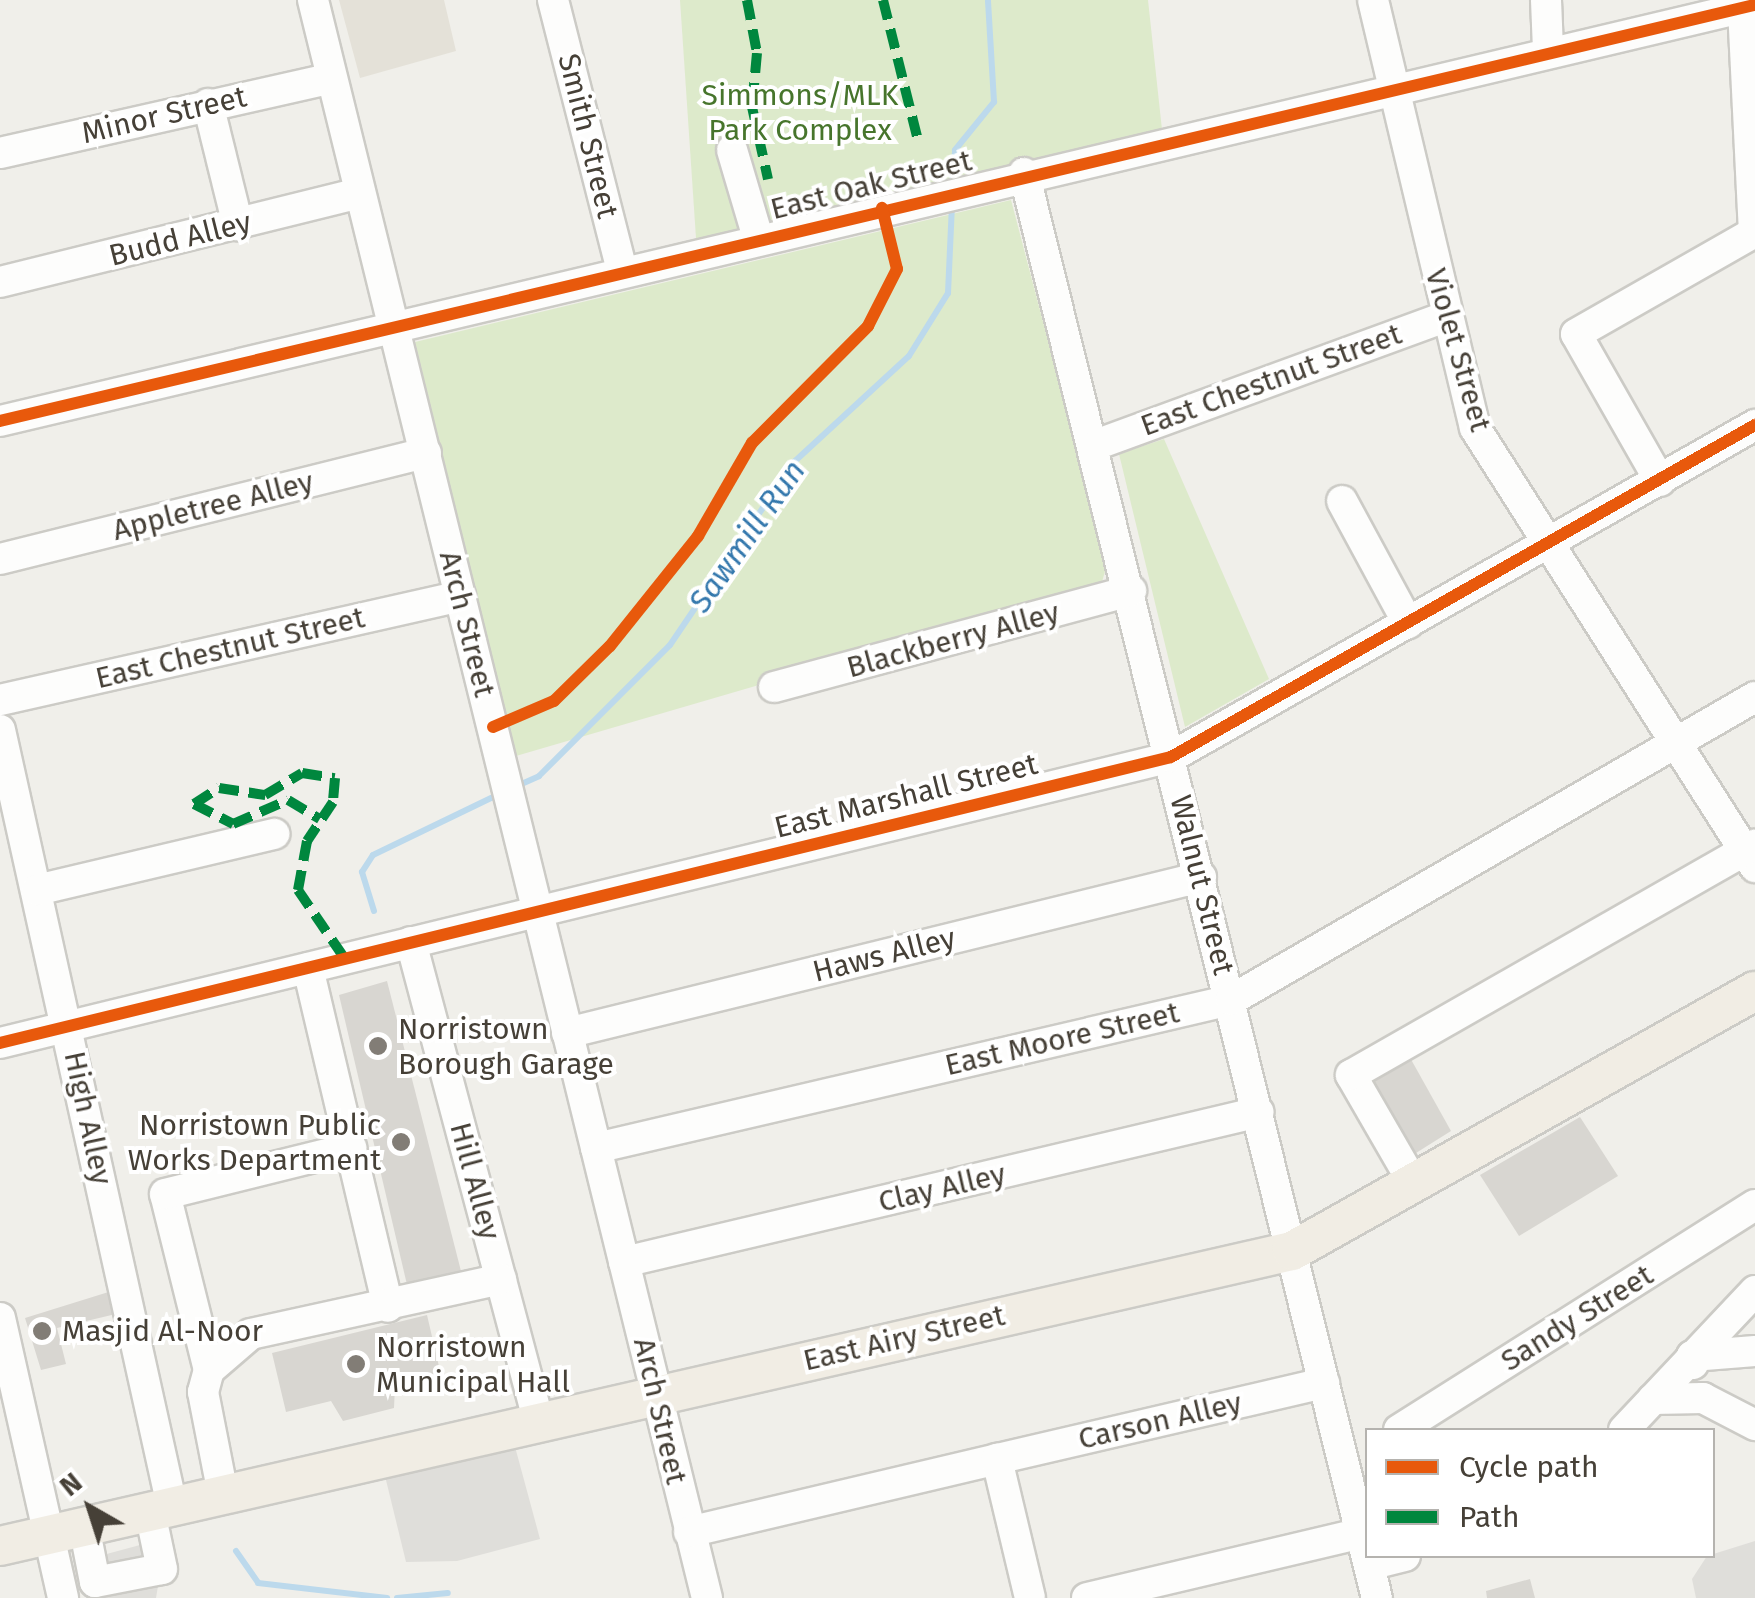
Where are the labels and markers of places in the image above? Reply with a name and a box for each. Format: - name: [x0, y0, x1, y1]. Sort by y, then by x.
- place label: Norristown Borough Garage: [398, 1011, 614, 1082]
- marker: Norristown Borough Garage: [367, 1035, 389, 1057]
- place label: Norristown Public Works Department: [128, 1107, 381, 1178]
- marker: Norristown Public Works Department: [390, 1131, 412, 1153]
- place label: Masjid Al-Noor: [62, 1313, 263, 1349]
- marker: Masjid Al-Noor: [31, 1320, 53, 1342]
- place label: Norristown Municipal Hall: [376, 1329, 570, 1400]
- marker: Norristown Municipal Hall: [345, 1353, 367, 1375]

